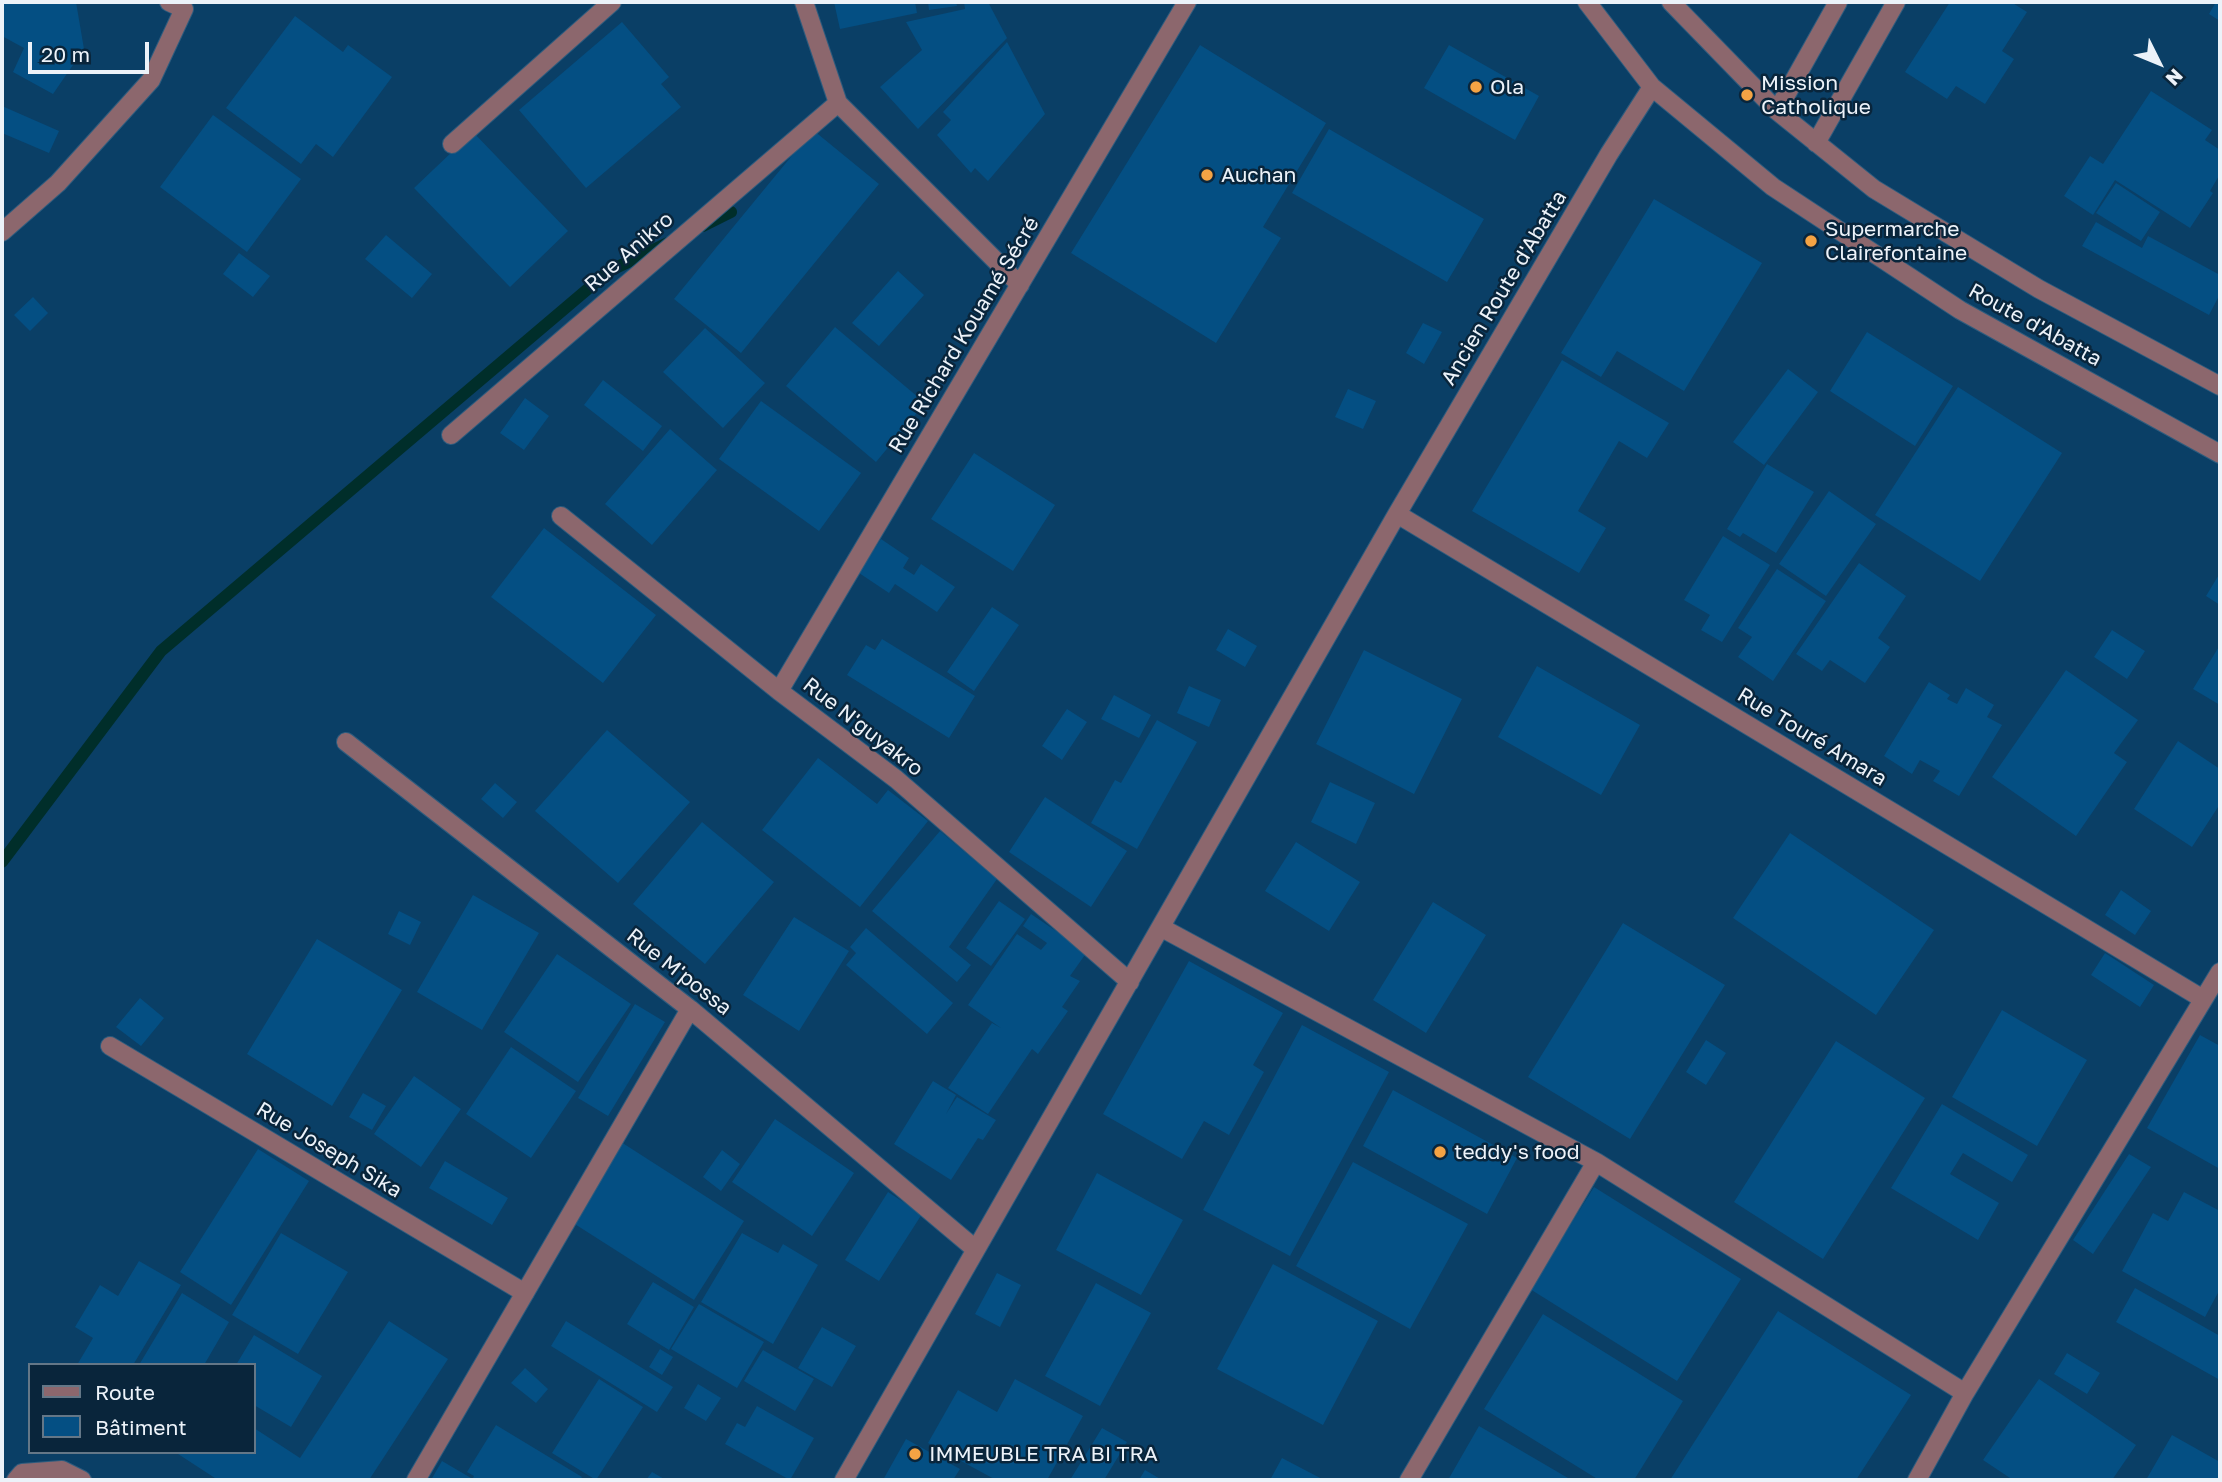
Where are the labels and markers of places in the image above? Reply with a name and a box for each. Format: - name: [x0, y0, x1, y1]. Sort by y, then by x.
- place label: Mission Catholique: [1761, 70, 1871, 120]
- place label: Ola: [1490, 74, 1524, 100]
- marker: Ola: [1468, 79, 1484, 95]
- marker: Mission Catholique: [1739, 87, 1755, 103]
- place label: Auchan: [1221, 162, 1296, 188]
- marker: Auchan: [1199, 167, 1215, 183]
- place label: Supermarche Clairefontaine: [1825, 216, 1967, 266]
- marker: Supermarche Clairefontaine: [1803, 233, 1819, 249]
- place label: teddy's food: [1454, 1139, 1580, 1165]
- marker: teddy's food: [1432, 1144, 1448, 1160]
- place label: IMMEUBLE TRA BI TRA: [929, 1441, 1158, 1467]
- marker: IMMEUBLE TRA BI TRA: [907, 1446, 923, 1462]

